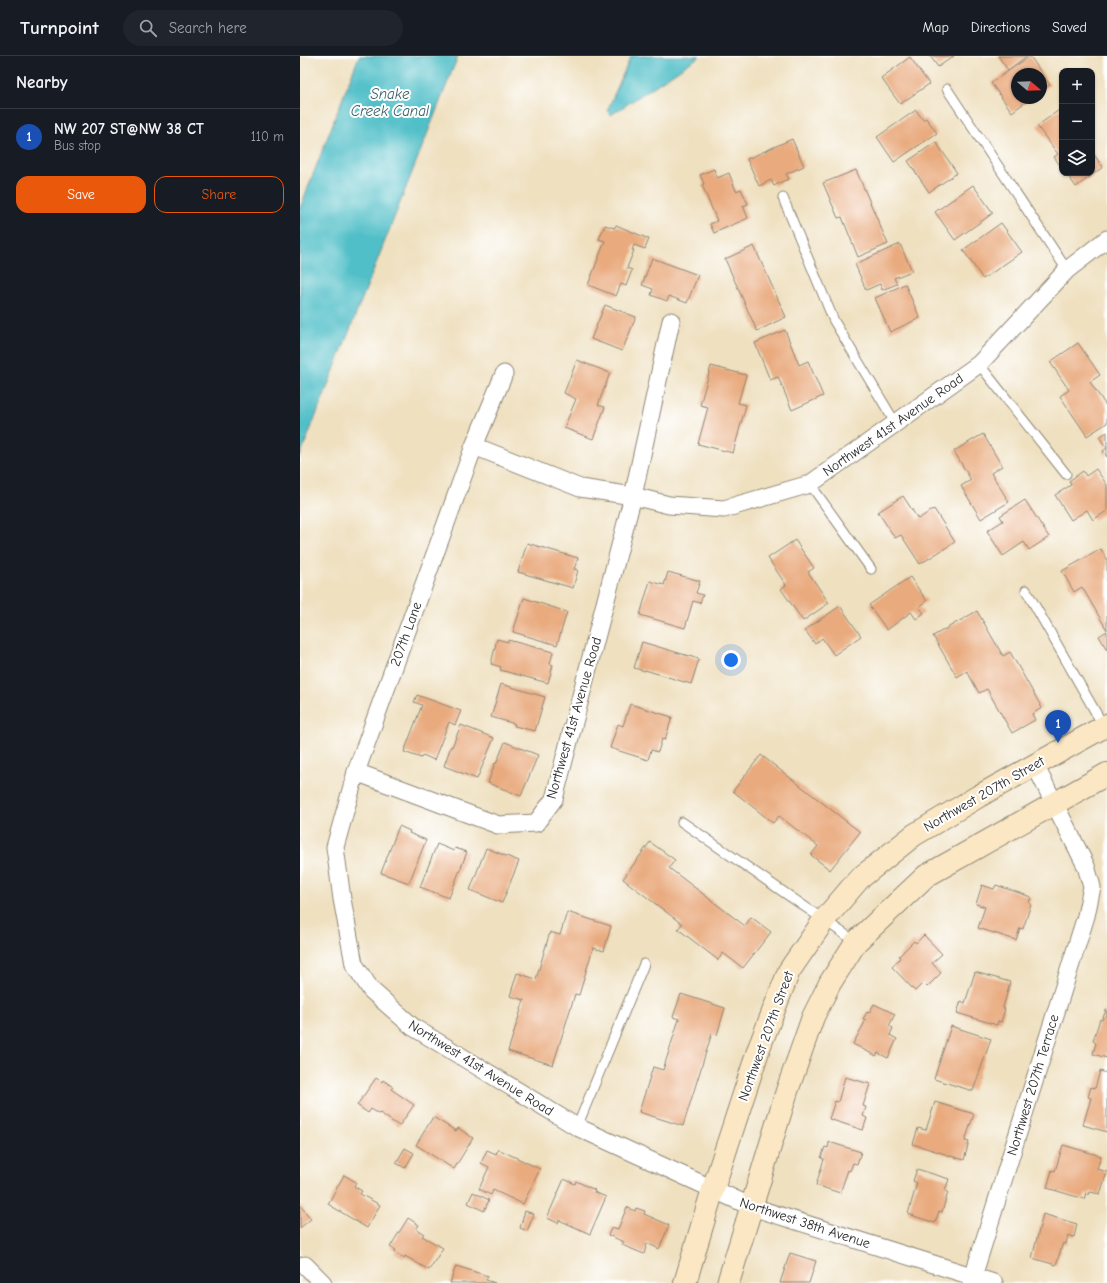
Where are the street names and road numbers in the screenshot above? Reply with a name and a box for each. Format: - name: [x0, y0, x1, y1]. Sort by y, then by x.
- street label: Northwest 41st Avenue Road: [819, 370, 967, 480]
- street label: 207th Lane: [386, 599, 426, 669]
- street label: Northwest 41st Avenue Road: [543, 635, 605, 801]
- street label: Northwest 207th Street: [920, 752, 1048, 836]
- street label: Northwest 207th Street: [735, 968, 798, 1103]
- street label: Northwest 207th Terrace: [1003, 1012, 1063, 1158]
- street label: Northwest 41st Avenue Road: [405, 1016, 557, 1120]
- street label: Northwest 38th Avenue: [737, 1194, 873, 1252]

